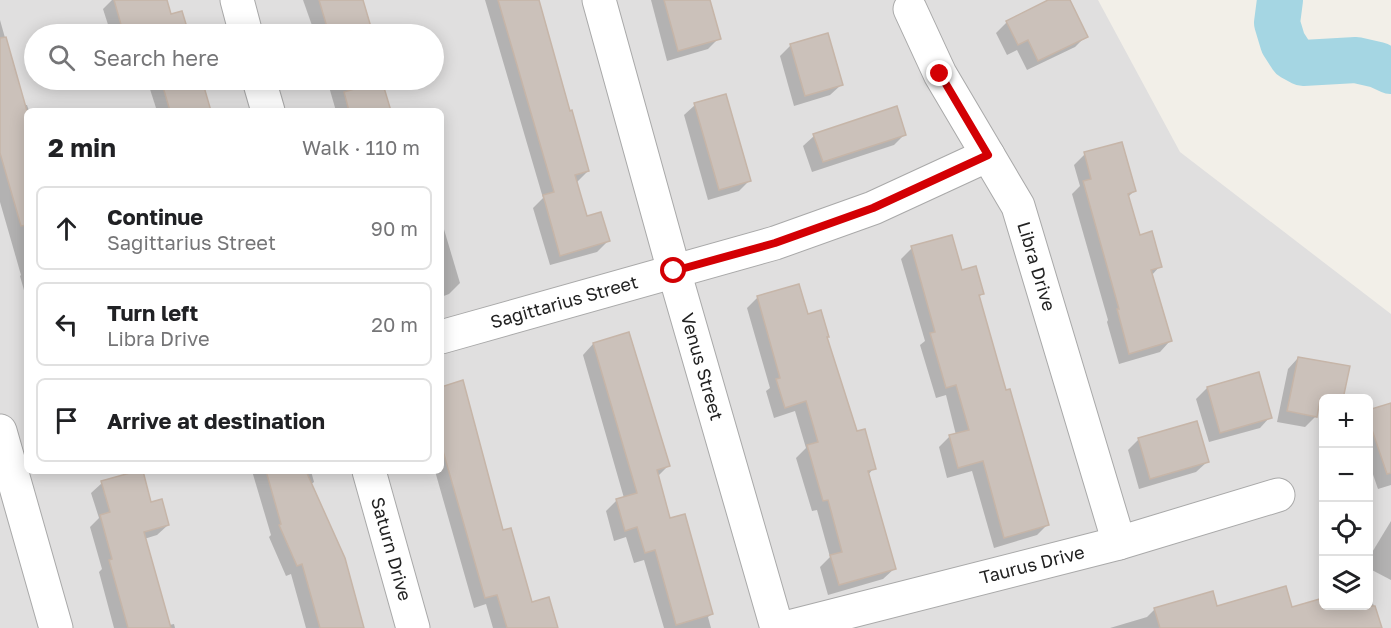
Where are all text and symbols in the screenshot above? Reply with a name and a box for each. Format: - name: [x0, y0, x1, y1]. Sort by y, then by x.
- search box: [24, 24, 444, 90]
- icon: search: [45, 41, 78, 74]
- text: Search here: [93, 44, 219, 71]
- route end: [926, 60, 952, 86]
- text: 2 min: [48, 132, 116, 163]
- text: Walk · 110 m: [302, 135, 420, 159]
- text: Continue: [107, 203, 203, 230]
- icon: ahead: [50, 212, 83, 245]
- text: 90 m: [371, 216, 418, 240]
- street label: Libra Drive: [1013, 219, 1061, 314]
- text: Sagittarius Street: [107, 230, 276, 254]
- route start: [660, 257, 686, 283]
- street label: Sagittarius Street: [488, 270, 640, 333]
- text: Turn left: [107, 299, 198, 326]
- icon: left: [50, 308, 83, 341]
- street label: Venus Street: [677, 310, 729, 423]
- text: 20 m: [371, 312, 418, 336]
- text: Libra Drive: [107, 326, 210, 350]
- map controls: [1319, 394, 1373, 610]
- button: +: [1319, 394, 1373, 448]
- icon: arrive: [50, 404, 83, 437]
- text: Arrive at destination: [107, 407, 325, 434]
- button: −: [1319, 448, 1373, 502]
- street label: Saturn Drive: [367, 494, 417, 603]
- button: locate: [1319, 502, 1373, 556]
- street label: Taurus Drive: [977, 540, 1087, 588]
- button: layers: [1319, 556, 1373, 610]

